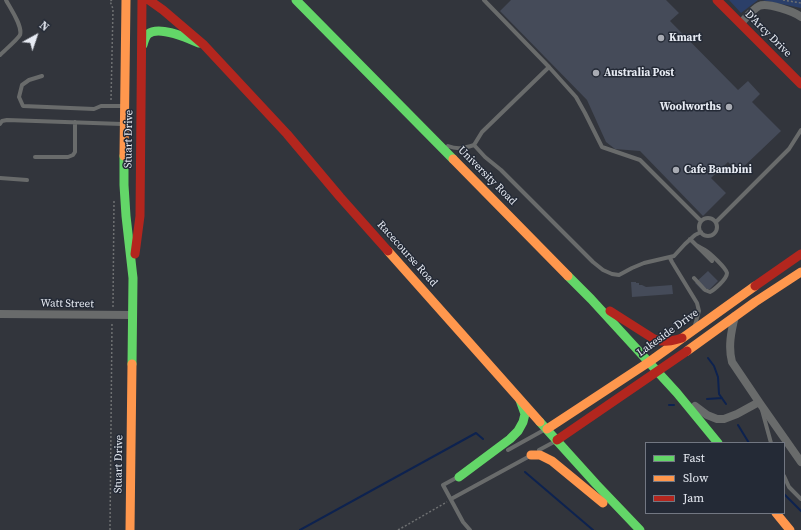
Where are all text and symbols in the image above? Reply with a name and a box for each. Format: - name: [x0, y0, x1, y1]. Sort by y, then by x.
- street label: D'Arcy Drive: [742, 8, 794, 60]
- north arrow: [16, 16, 56, 56]
- text: N: [36, 18, 52, 35]
- place label: Kmart: [669, 31, 701, 45]
- marker: Kmart: [656, 33, 666, 43]
- place label: Australia Post: [604, 66, 674, 80]
- marker: Australia Post: [591, 68, 601, 78]
- place label: Woolworths: [660, 100, 721, 114]
- marker: Woolworths: [724, 102, 734, 112]
- street label: Stuart Drive: [122, 110, 136, 168]
- street label: University Road: [455, 144, 519, 208]
- place label: Cafe Bambini: [684, 163, 752, 177]
- marker: Cafe Bambini: [671, 165, 681, 175]
- street label: Racecourse Road: [374, 218, 440, 290]
- street label: Watt Street: [40, 297, 94, 311]
- street label: Lakeside Drive: [635, 306, 701, 360]
- street label: Stuart Drive: [112, 435, 126, 493]
- legend: [645, 442, 785, 514]
- text: Fast: [683, 450, 705, 466]
- text: Slow: [683, 470, 708, 486]
- text: Jam: [683, 490, 704, 506]

